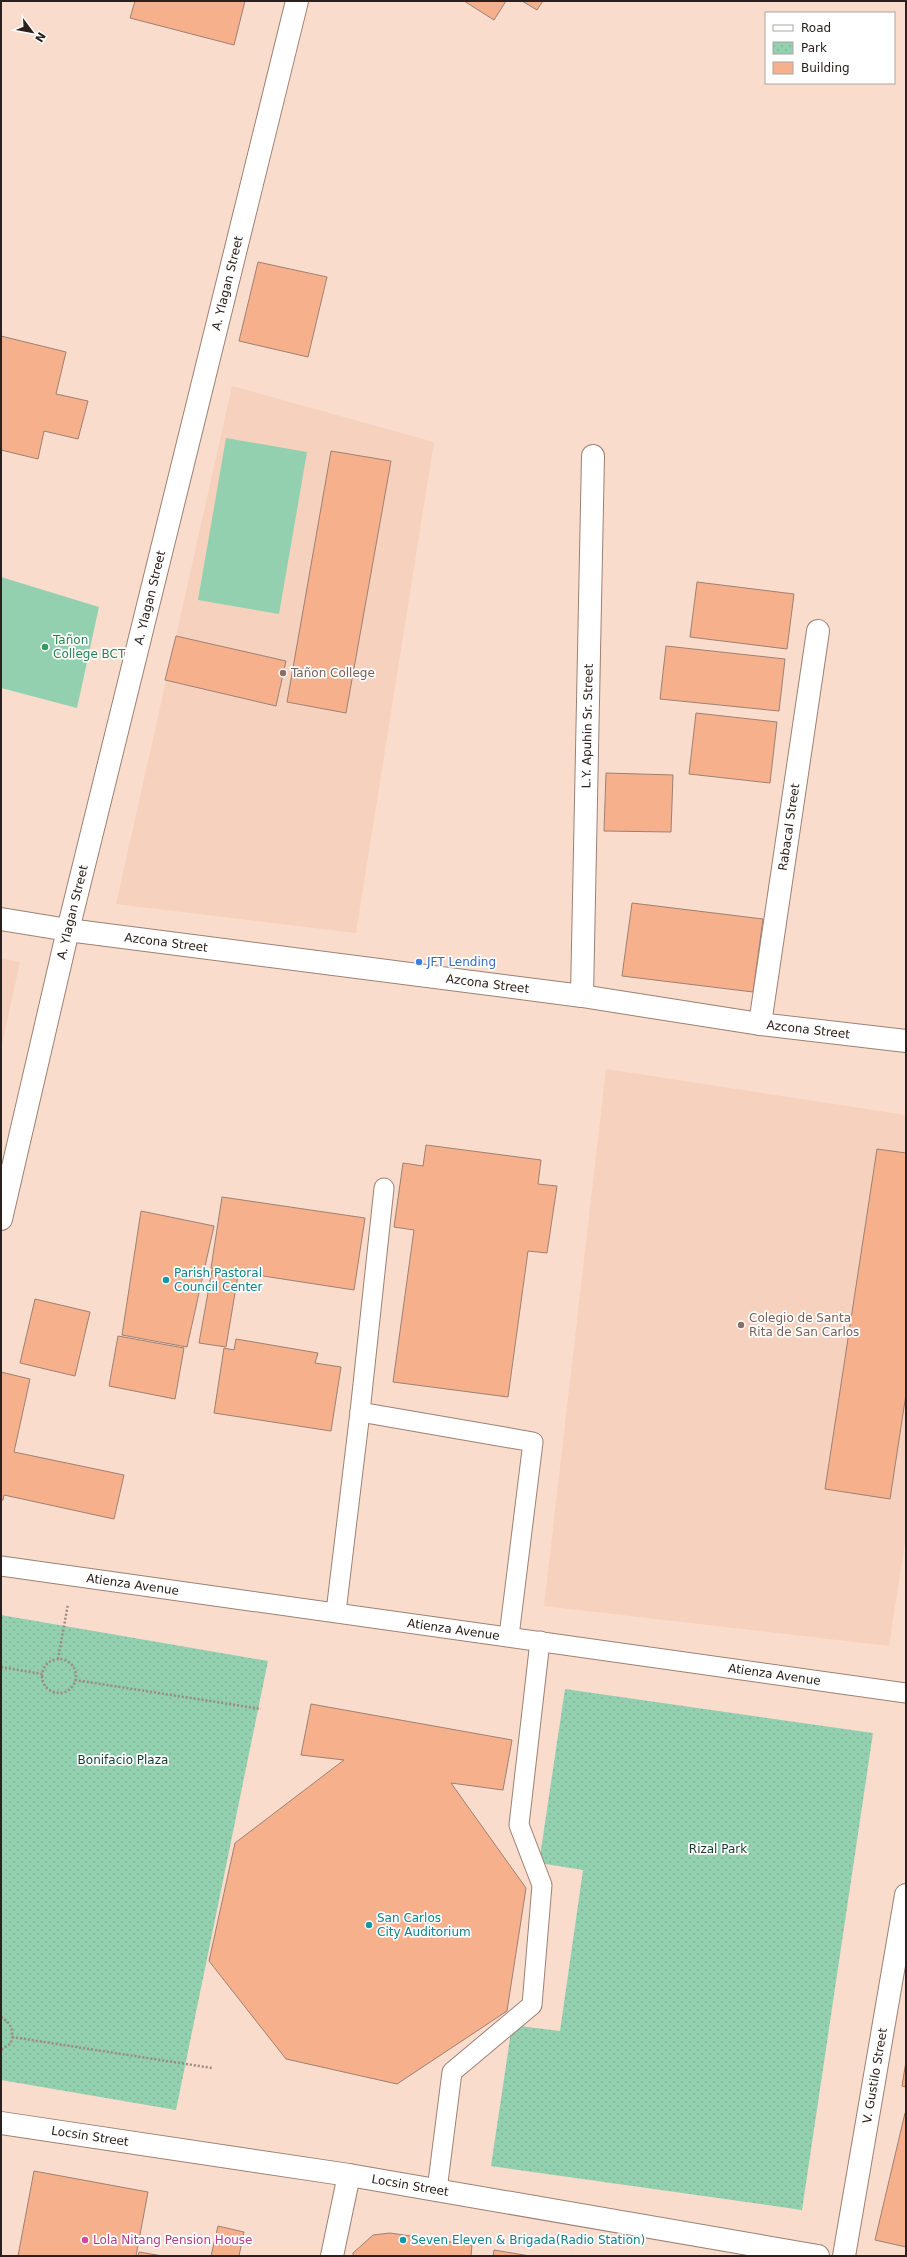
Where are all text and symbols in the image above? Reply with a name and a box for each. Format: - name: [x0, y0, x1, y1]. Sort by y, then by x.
- north arrow: [12, 12, 52, 52]
- legend: [765, 12, 895, 84]
- text: Road: [801, 21, 831, 35]
- text: N: [32, 30, 48, 44]
- text: Park: [801, 41, 827, 55]
- text: Building: [801, 61, 850, 75]
- street label: A. Ylagan Street: [209, 234, 246, 332]
- street label: A. Ylagan Street: [132, 549, 168, 646]
- place label: Tañon College BCT: [52, 633, 126, 661]
- marker: Tañon College BCT: [40, 642, 50, 652]
- street label: L.Y. Apuhin Sr. Street: [579, 663, 596, 788]
- place label: Tañon College: [290, 666, 375, 680]
- marker: Tañon College: [278, 668, 288, 678]
- street label: Rabacal Street: [776, 782, 802, 872]
- street label: A. Ylagan Street: [54, 863, 91, 961]
- street label: Azcona Street: [124, 930, 209, 955]
- place label: JFT Lending: [426, 955, 496, 969]
- marker: JFT Lending: [414, 957, 424, 967]
- street label: Azcona Street: [445, 972, 530, 996]
- street label: Azcona Street: [766, 1018, 851, 1041]
- place label: Parish Pastoral Council Center: [174, 1266, 262, 1294]
- marker: Parish Pastoral Council Center: [161, 1275, 171, 1285]
- place label: Colegio de Santa Rita de San Carlos: [749, 1311, 859, 1339]
- marker: Colegio de Santa Rita de San Carlos: [736, 1320, 746, 1330]
- street label: Atienza Avenue: [86, 1571, 180, 1598]
- street label: Atienza Avenue: [406, 1616, 501, 1643]
- street label: Atienza Avenue: [727, 1661, 822, 1688]
- park label: Bonifacio Plaza: [78, 1753, 168, 1767]
- park label: Rizal Park: [689, 1842, 747, 1856]
- place label: San Carlos City Auditorium: [377, 1911, 471, 1939]
- marker: San Carlos City Auditorium: [364, 1920, 374, 1930]
- street label: V. Gustilo Street: [860, 2027, 890, 2124]
- street label: Locsin Street: [50, 2124, 130, 2149]
- street label: Locsin Street: [371, 2172, 450, 2199]
- place label: Lola Nitang Pension House: [93, 2233, 252, 2247]
- place label: Seven Eleven & Brigada(Radio Station): [411, 2233, 645, 2247]
- marker: Lola Nitang Pension House: [80, 2235, 90, 2245]
- marker: Seven Eleven & Brigada(Radio Station): [398, 2235, 408, 2245]

